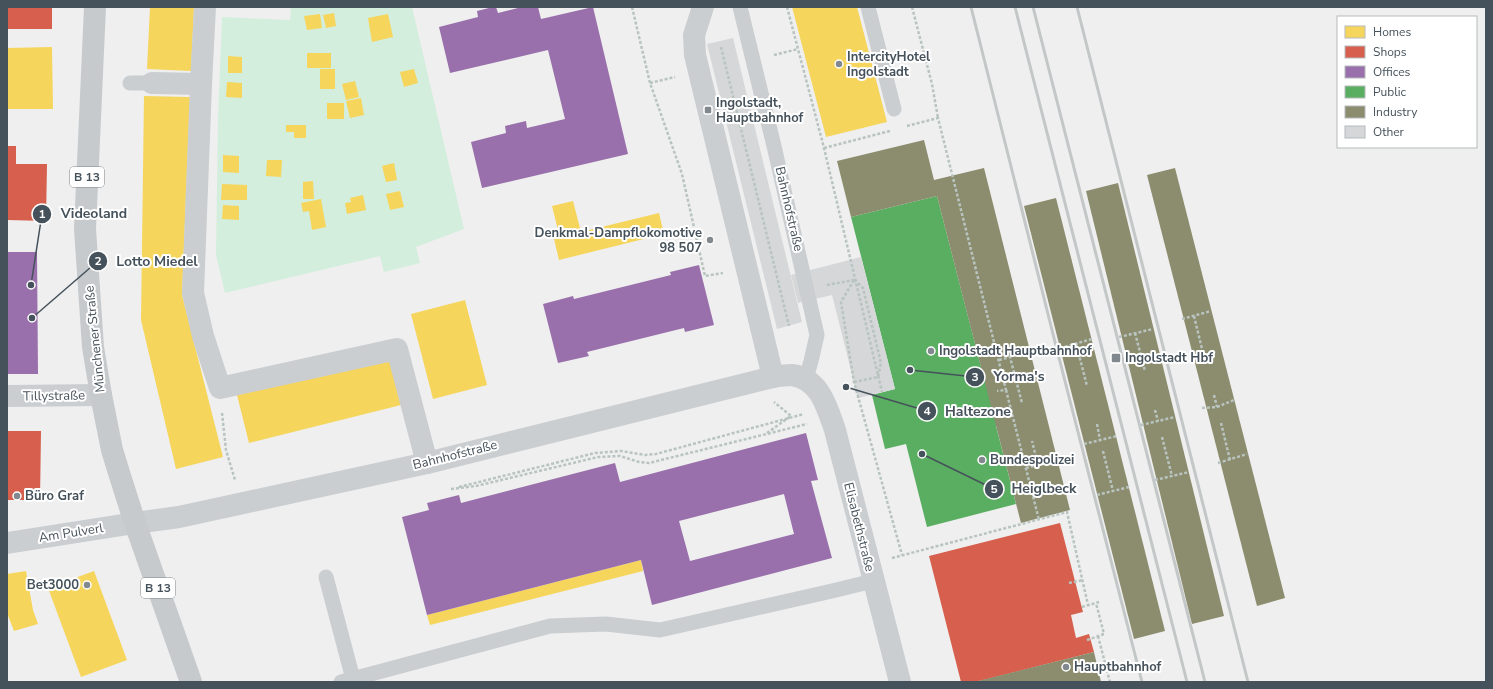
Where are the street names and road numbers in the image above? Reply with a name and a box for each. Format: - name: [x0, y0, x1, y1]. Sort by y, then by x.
- street label: Bahnhofstraße: [771, 165, 808, 253]
- road number: B 13: [70, 167, 104, 187]
- street label: Münchener Straße: [80, 285, 110, 393]
- street label: Tillystraße: [23, 386, 85, 406]
- street label: Bahnhofstraße: [411, 436, 499, 474]
- street label: Elisabethstraße: [839, 481, 879, 573]
- street label: Am Pulverl: [37, 519, 105, 547]
- road number: B 13: [141, 578, 175, 598]

